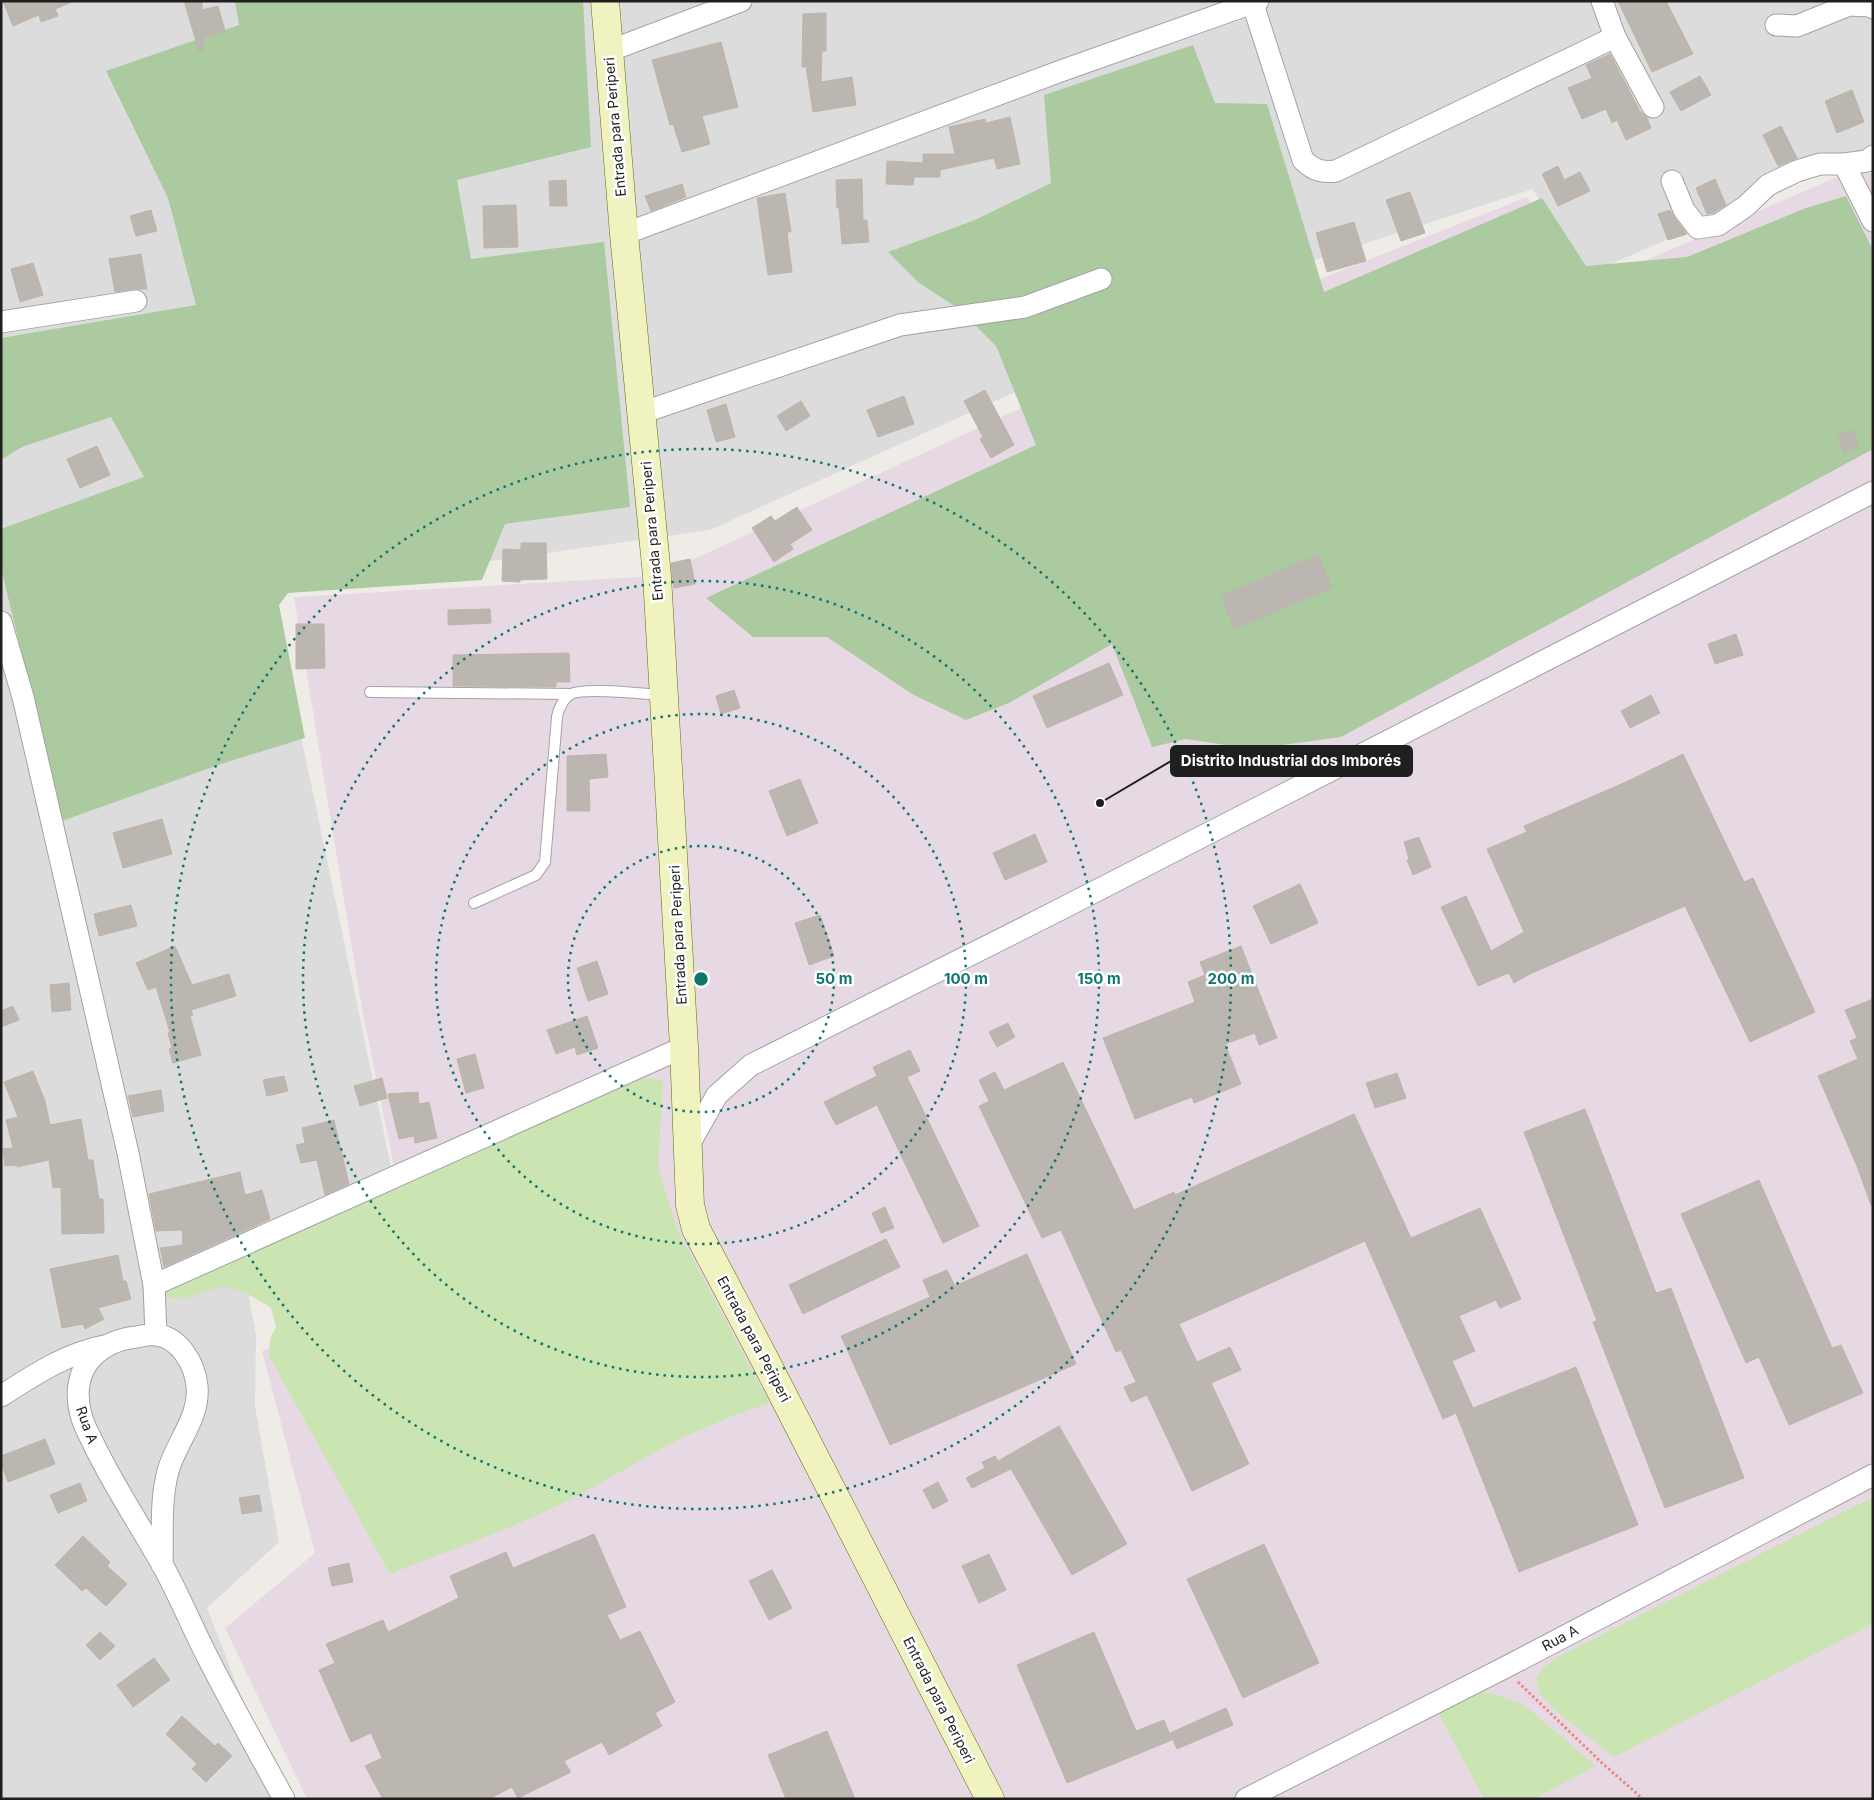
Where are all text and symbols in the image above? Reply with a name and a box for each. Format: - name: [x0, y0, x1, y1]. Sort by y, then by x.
- street label: Entrada para Periperi: [600, 57, 629, 197]
- street label: Entrada para Periperi: [637, 461, 666, 601]
- callout: Distrito Industrial dos Imborés: [1171, 746, 1412, 776]
- text: Distrito Industrial dos Imborés: [1181, 751, 1401, 770]
- street label: Entrada para Periperi: [665, 865, 690, 1005]
- text: 50 m: [816, 969, 852, 988]
- text: 100 m: [944, 969, 988, 988]
- text: 150 m: [1077, 969, 1121, 988]
- text: 200 m: [1208, 969, 1254, 988]
- centre of rings: [692, 970, 710, 988]
- street label: Entrada para Periperi: [714, 1273, 795, 1405]
- street label: Rua A: [73, 1404, 102, 1446]
- street label: Rua A: [1539, 1621, 1581, 1654]
- street label: Entrada para Periperi: [900, 1634, 979, 1766]

